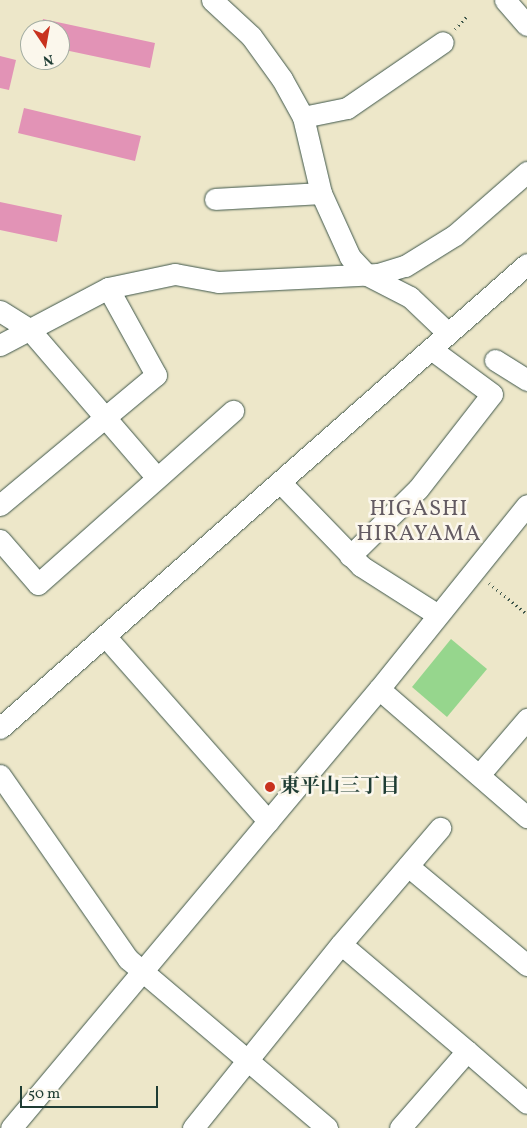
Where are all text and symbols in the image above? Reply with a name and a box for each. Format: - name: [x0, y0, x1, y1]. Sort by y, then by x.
- north arrow: [20, 20, 70, 70]
- text: N: [41, 49, 55, 70]
- district label: HIGASHI HIRAYAMA: [356, 496, 482, 548]
- place label: 東平山三丁目: [280, 775, 400, 799]
- marker: 東平山三丁目: [264, 781, 276, 793]
- scale bar: [22, 1076, 160, 1108]
- text: 50 m: [28, 1084, 60, 1105]

